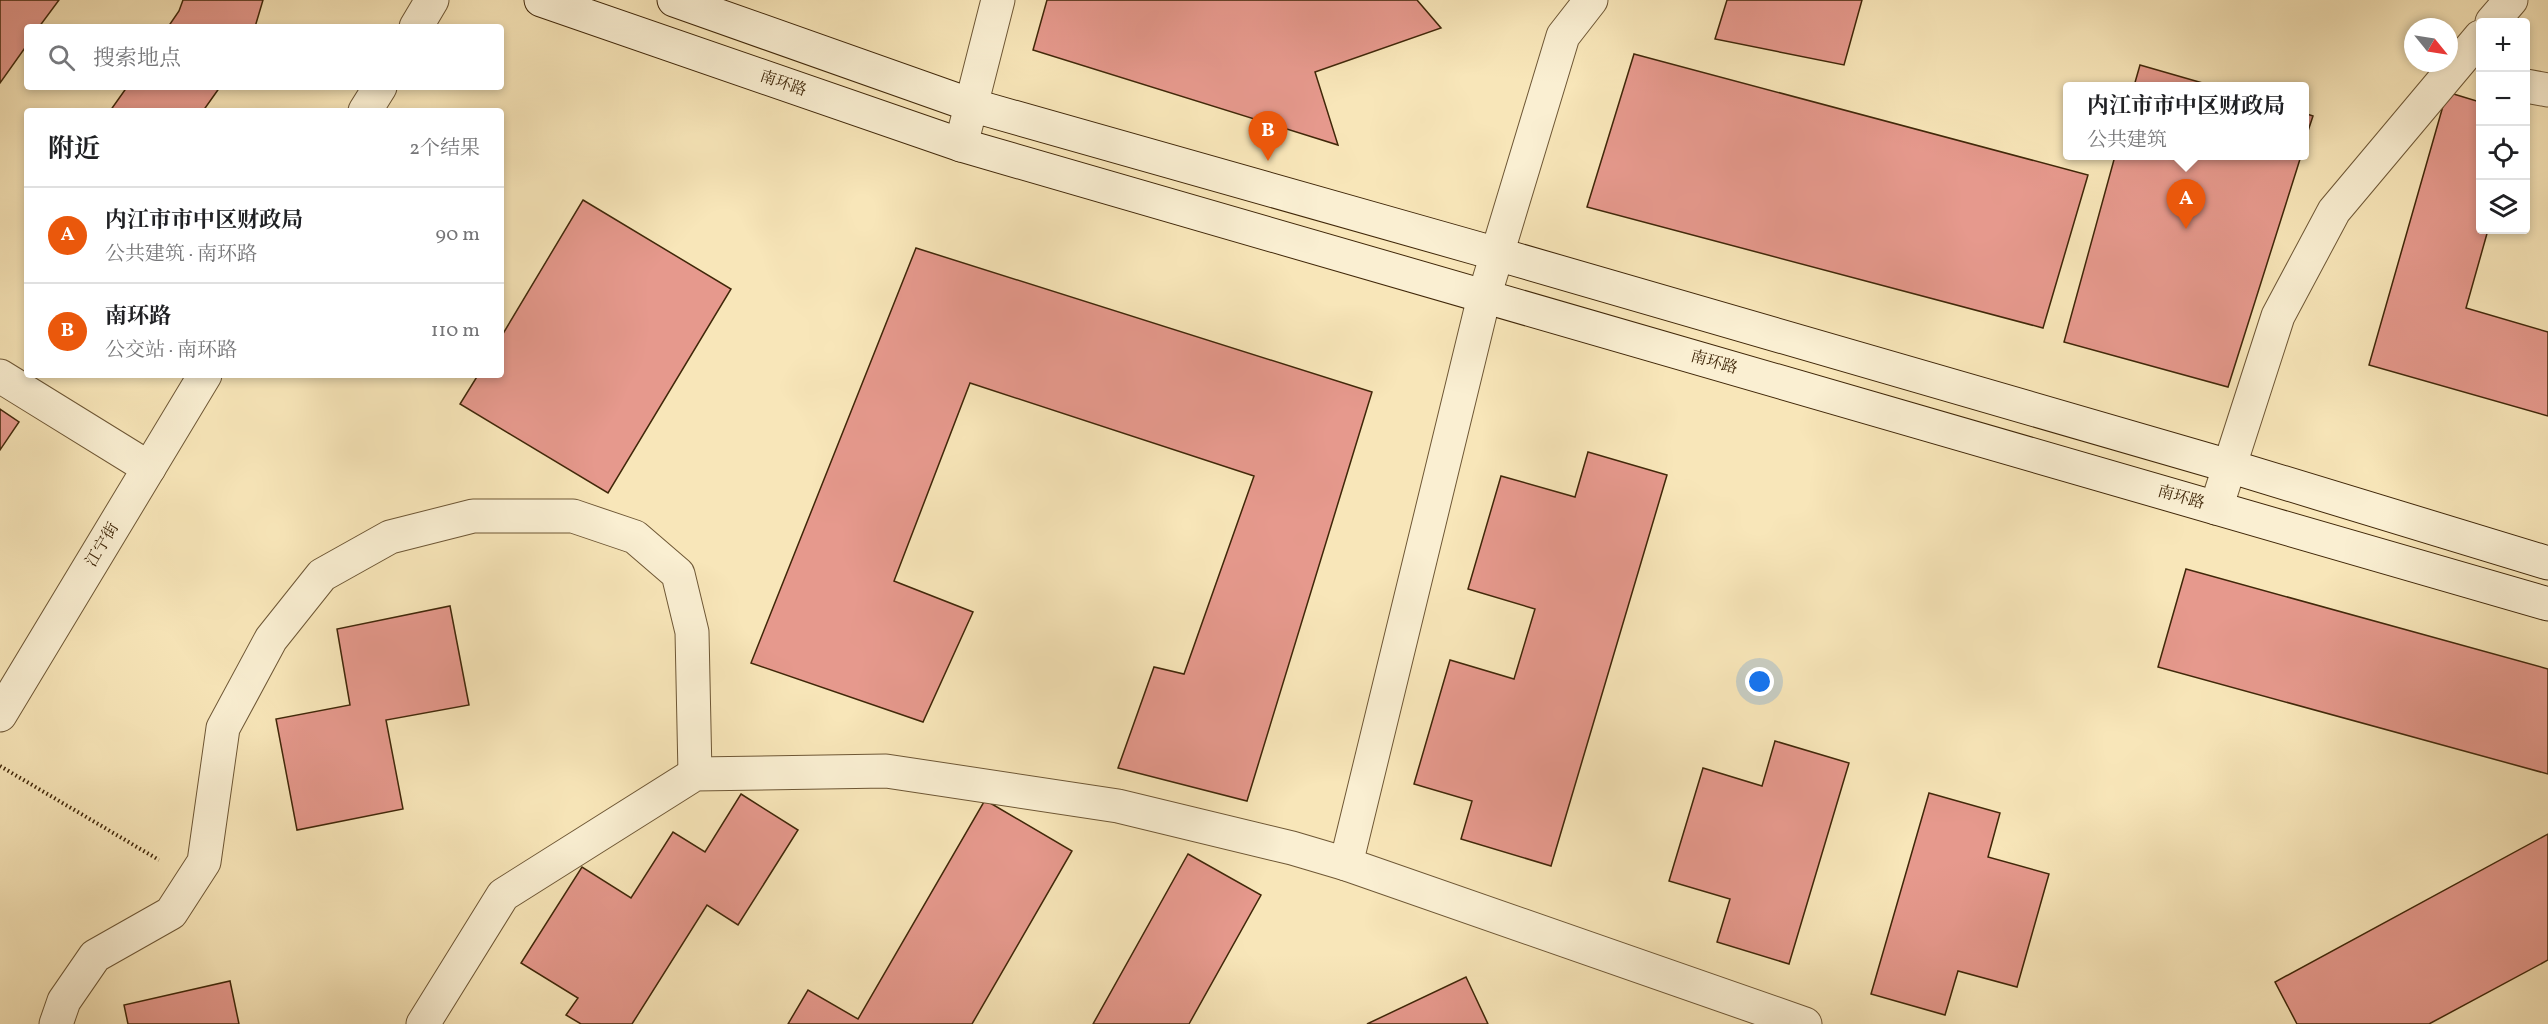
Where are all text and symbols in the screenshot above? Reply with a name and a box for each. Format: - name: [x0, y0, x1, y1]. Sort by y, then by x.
- north arrow: [2404, 18, 2458, 72]
- map controls: [2476, 18, 2530, 234]
- button: +: [2476, 18, 2530, 72]
- search box: [24, 24, 504, 90]
- icon: search: [45, 41, 78, 74]
- text: 搜索地点: [93, 44, 181, 75]
- street label: 南环路: [757, 66, 809, 102]
- button: −: [2476, 72, 2530, 126]
- popup: [2063, 82, 2309, 160]
- text: 内江市市中区财政局: [2087, 92, 2285, 123]
- pin: B: [1248, 112, 1288, 161]
- button: locate: [2476, 126, 2530, 180]
- text: 公共建筑: [2087, 127, 2167, 155]
- text: 附近: [48, 132, 100, 168]
- text: 2个结果: [409, 135, 480, 163]
- pin: A: [2166, 180, 2206, 229]
- button: layers: [2476, 180, 2530, 234]
- text: 内江市市中区财政局: [105, 206, 303, 237]
- text: A: [60, 221, 75, 249]
- text: 90 m: [436, 221, 480, 249]
- text: 公共建筑 · 南环路: [105, 241, 257, 269]
- text: 南环路: [105, 302, 171, 333]
- text: B: [61, 317, 74, 345]
- text: 110 m: [431, 317, 480, 345]
- text: 公交站 · 南环路: [105, 337, 237, 365]
- street label: 南环路: [1688, 346, 1740, 380]
- street label: 南环路: [2155, 481, 2207, 515]
- street label: 江宁街: [81, 519, 125, 571]
- your location: [1745, 667, 1774, 696]

